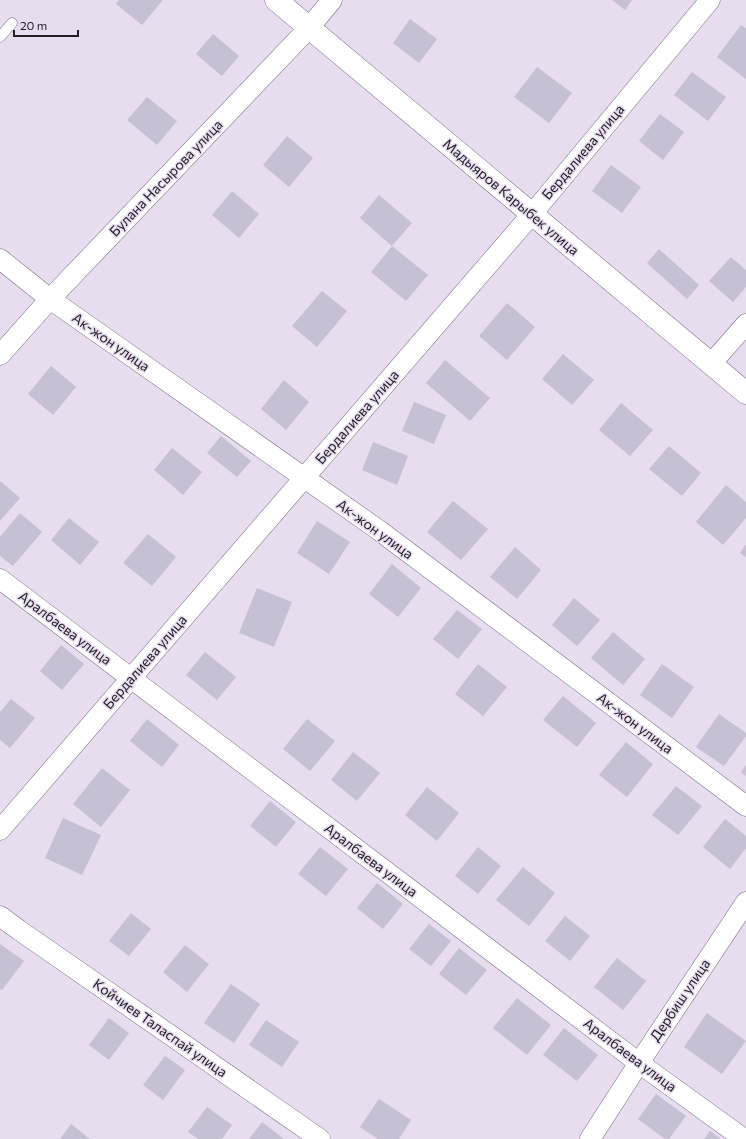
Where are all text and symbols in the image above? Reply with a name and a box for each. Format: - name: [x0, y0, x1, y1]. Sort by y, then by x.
- scale bar: [14, 12, 78, 38]
- text: 20 m: [20, 18, 47, 32]
- street label: Бердалиева улица: [538, 101, 627, 203]
- street label: Булана Насырова улица: [106, 116, 226, 239]
- street label: Мадыяров Карыбек улица: [440, 135, 583, 258]
- street label: Ак-жон улица: [69, 309, 153, 375]
- street label: Бердалиева улица: [311, 366, 402, 467]
- street label: Ак-жон улица: [334, 495, 417, 562]
- street label: Аралбаева улица: [15, 587, 115, 668]
- street label: Бердалиева улица: [99, 611, 190, 712]
- street label: Ак-жон улица: [594, 689, 677, 757]
- street label: Аралбаева улица: [321, 819, 421, 900]
- street label: Дербиш улица: [646, 955, 713, 1044]
- street label: Койчиев Таласпай улица: [90, 975, 231, 1080]
- street label: Аралбаева улица: [580, 1014, 680, 1095]

